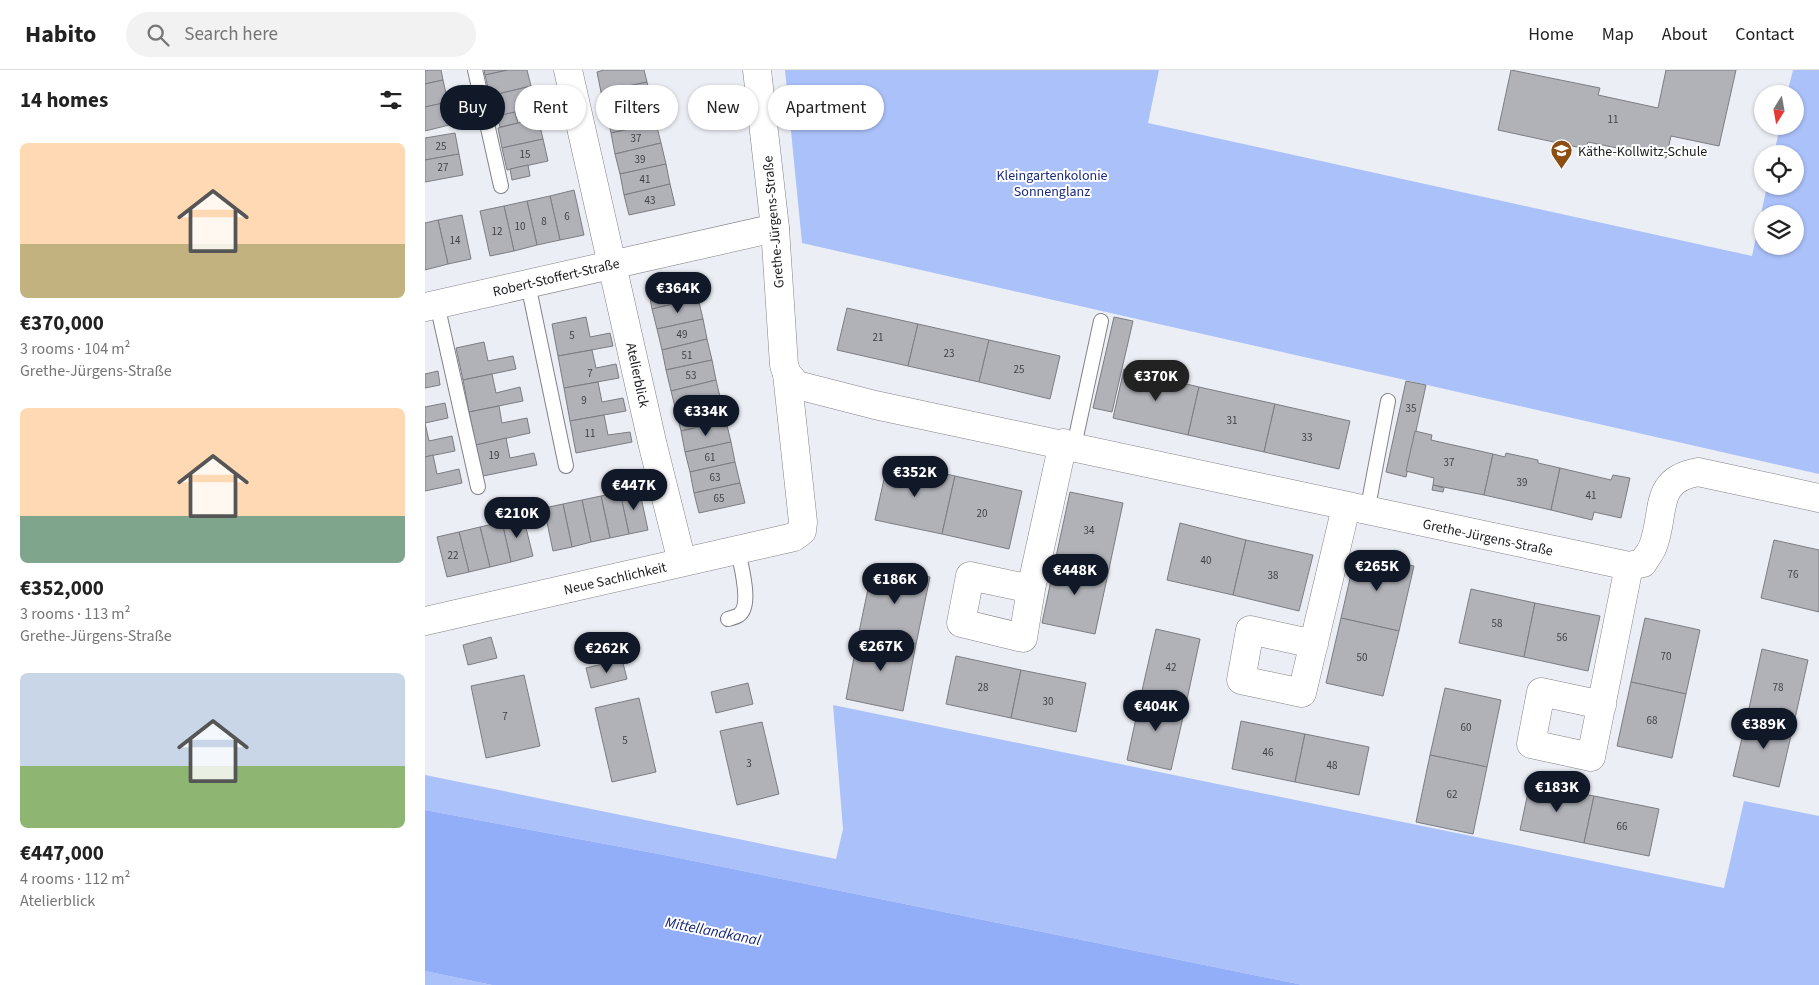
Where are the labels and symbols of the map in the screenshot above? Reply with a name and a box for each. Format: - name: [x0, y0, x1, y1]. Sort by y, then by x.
- north arrow: [1754, 85, 1804, 135]
- house number: 11: [1608, 112, 1618, 127]
- house number: 37: [631, 131, 641, 146]
- house number: 25: [436, 139, 446, 154]
- school or university icon: Käthe-Kollwitz-Schule: [1550, 139, 1574, 170]
- place label: Käthe-Kollwitz-Schule: [1578, 142, 1707, 162]
- house number: 15: [520, 147, 530, 162]
- house number: 39: [635, 152, 645, 167]
- street label: Grethe-Jürgens-Straße: [758, 155, 790, 289]
- house number: 27: [438, 160, 448, 175]
- park label: Kleingartenkolonie Sonnenglanz: [996, 166, 1108, 202]
- house number: 41: [640, 172, 650, 187]
- house number: 43: [645, 193, 655, 208]
- house number: 6: [564, 209, 570, 224]
- house number: 8: [541, 214, 547, 229]
- house number: 10: [515, 219, 525, 234]
- house number: 12: [492, 224, 502, 239]
- house number: 14: [450, 233, 461, 248]
- street label: Robert-Stoffert-Straße: [491, 254, 622, 302]
- pin: €364K: [643, 272, 713, 314]
- house number: 49: [677, 327, 687, 342]
- house number: 5: [569, 328, 575, 343]
- house number: 21: [873, 330, 883, 345]
- street label: Atelierblick: [620, 341, 654, 410]
- house number: 23: [944, 346, 954, 361]
- house number: 51: [682, 348, 692, 363]
- pin: €370K: [1121, 360, 1191, 402]
- house number: 25: [1014, 362, 1024, 377]
- house number: 7: [587, 366, 593, 381]
- house number: 53: [686, 368, 696, 383]
- house number: 9: [581, 393, 587, 408]
- pin: €334K: [671, 394, 741, 437]
- house number: 35: [1406, 401, 1416, 416]
- house number: 31: [1227, 413, 1237, 428]
- house number: 11: [585, 426, 595, 441]
- house number: 33: [1302, 430, 1312, 445]
- house number: 19: [489, 448, 499, 463]
- house number: 61: [705, 450, 715, 465]
- house number: 37: [1444, 455, 1454, 470]
- pin: €352K: [880, 456, 950, 498]
- pin: €447K: [599, 468, 669, 511]
- house number: 63: [710, 470, 720, 485]
- house number: 39: [1517, 475, 1527, 490]
- house number: 41: [1586, 488, 1596, 503]
- house number: 65: [714, 491, 724, 506]
- pin: €210K: [482, 496, 552, 539]
- house number: 20: [977, 506, 987, 521]
- street label: Grethe-Jürgens-Straße: [1421, 514, 1555, 562]
- house number: 34: [1084, 523, 1095, 538]
- house number: 22: [448, 548, 458, 563]
- pin: €265K: [1342, 550, 1412, 592]
- house number: 40: [1201, 553, 1211, 568]
- pin: €448K: [1040, 554, 1110, 596]
- street label: Neue Sachlichkeit: [562, 557, 669, 600]
- pin: €186K: [860, 562, 930, 605]
- house number: 76: [1788, 567, 1799, 582]
- house number: 38: [1268, 568, 1279, 583]
- house number: 58: [1492, 616, 1503, 631]
- pin: €267K: [846, 630, 916, 672]
- house number: 56: [1557, 630, 1568, 645]
- pin: €262K: [572, 632, 642, 674]
- house number: 70: [1661, 649, 1671, 664]
- house number: 50: [1357, 650, 1367, 665]
- house number: 42: [1166, 660, 1176, 675]
- house number: 28: [978, 680, 989, 695]
- house number: 78: [1773, 680, 1784, 695]
- pin: €404K: [1121, 690, 1191, 732]
- house number: 30: [1043, 694, 1053, 709]
- pin: €389K: [1729, 708, 1799, 750]
- house number: 7: [502, 709, 508, 724]
- house number: 68: [1647, 713, 1658, 728]
- house number: 60: [1461, 720, 1471, 735]
- house number: 5: [622, 733, 628, 748]
- house number: 46: [1263, 745, 1274, 760]
- house number: 3: [746, 756, 752, 771]
- house number: 48: [1327, 758, 1338, 773]
- pin: €183K: [1522, 770, 1592, 813]
- house number: 62: [1447, 787, 1457, 802]
- house number: 66: [1617, 819, 1628, 834]
- water label: Mittellandkanal: [663, 912, 763, 951]

